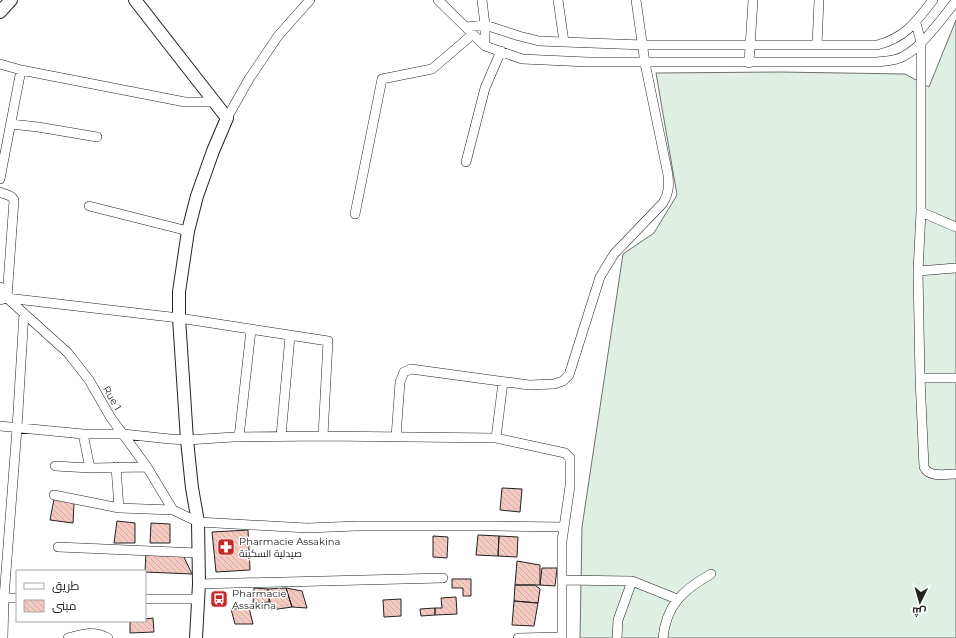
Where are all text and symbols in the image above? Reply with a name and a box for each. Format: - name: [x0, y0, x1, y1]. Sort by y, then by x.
- street label: Rue 1: [100, 383, 124, 413]
- place label: Pharmacie Assakina صيدلية السكينة: [239, 535, 340, 560]
- pharmacy icon: Pharmacie Assakina صيدلية السكينة: [216, 537, 236, 557]
- legend: [16, 570, 146, 622]
- text: طريق: [52, 578, 80, 593]
- north arrow: [900, 582, 940, 622]
- place label: Pharmacie Assakina: [232, 587, 287, 612]
- bus stop icon: Pharmacie Assakina: [209, 589, 229, 609]
- text: مبنى: [52, 598, 77, 613]
- text: ش: [911, 604, 927, 620]

